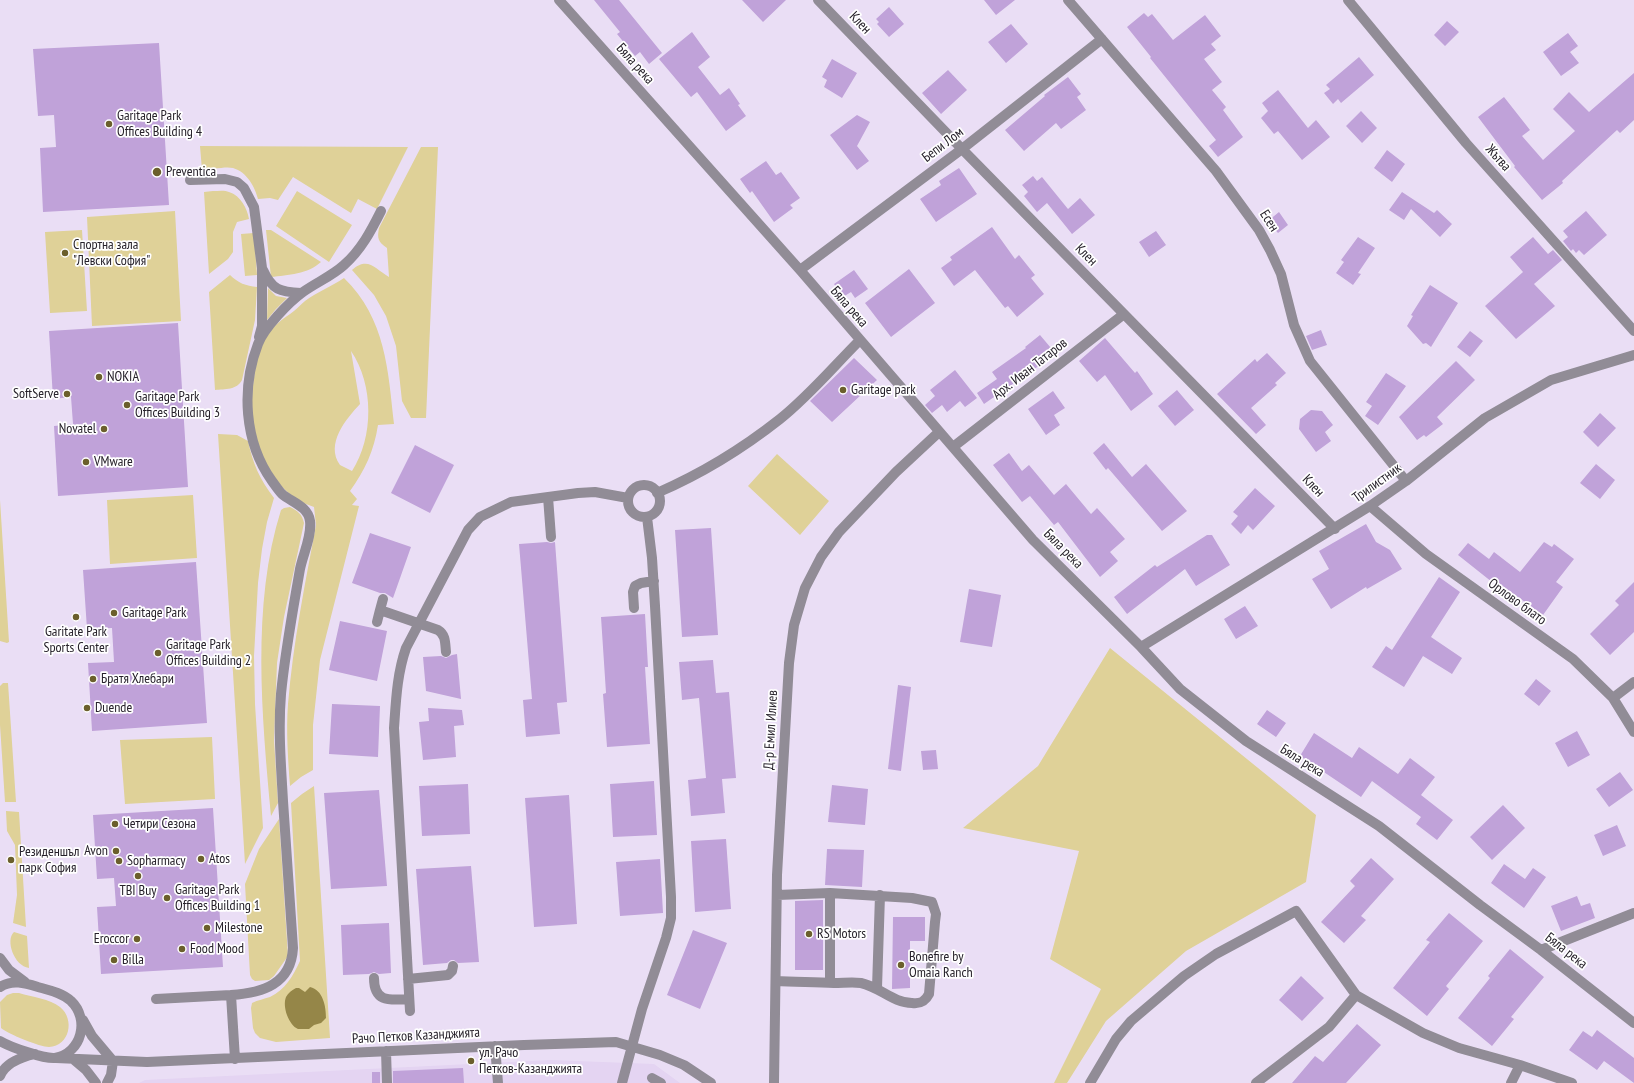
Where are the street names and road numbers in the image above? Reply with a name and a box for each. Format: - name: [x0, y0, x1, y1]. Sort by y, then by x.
- street label: Клен: [846, 8, 874, 38]
- street label: Бяла река: [612, 40, 658, 88]
- street label: Бепи Лом: [919, 124, 967, 166]
- street label: Жътва: [1482, 141, 1514, 175]
- street label: Есен: [1256, 207, 1282, 235]
- street label: Клен: [1071, 240, 1101, 270]
- street label: Бяла река: [827, 283, 871, 331]
- street label: Арх. Иван Татаров: [989, 335, 1071, 403]
- street label: Трилистник: [1349, 460, 1405, 506]
- street label: Клен: [1299, 471, 1327, 501]
- street label: Бяла река: [1040, 526, 1086, 572]
- street label: Орлово блато: [1485, 575, 1549, 629]
- street label: Д-р Емил Илиев: [761, 690, 781, 770]
- street label: Бяла река: [1277, 741, 1327, 781]
- street label: Бяла река: [1542, 929, 1590, 973]
- street label: Рачо Петков Казанджията: [352, 1024, 480, 1048]

